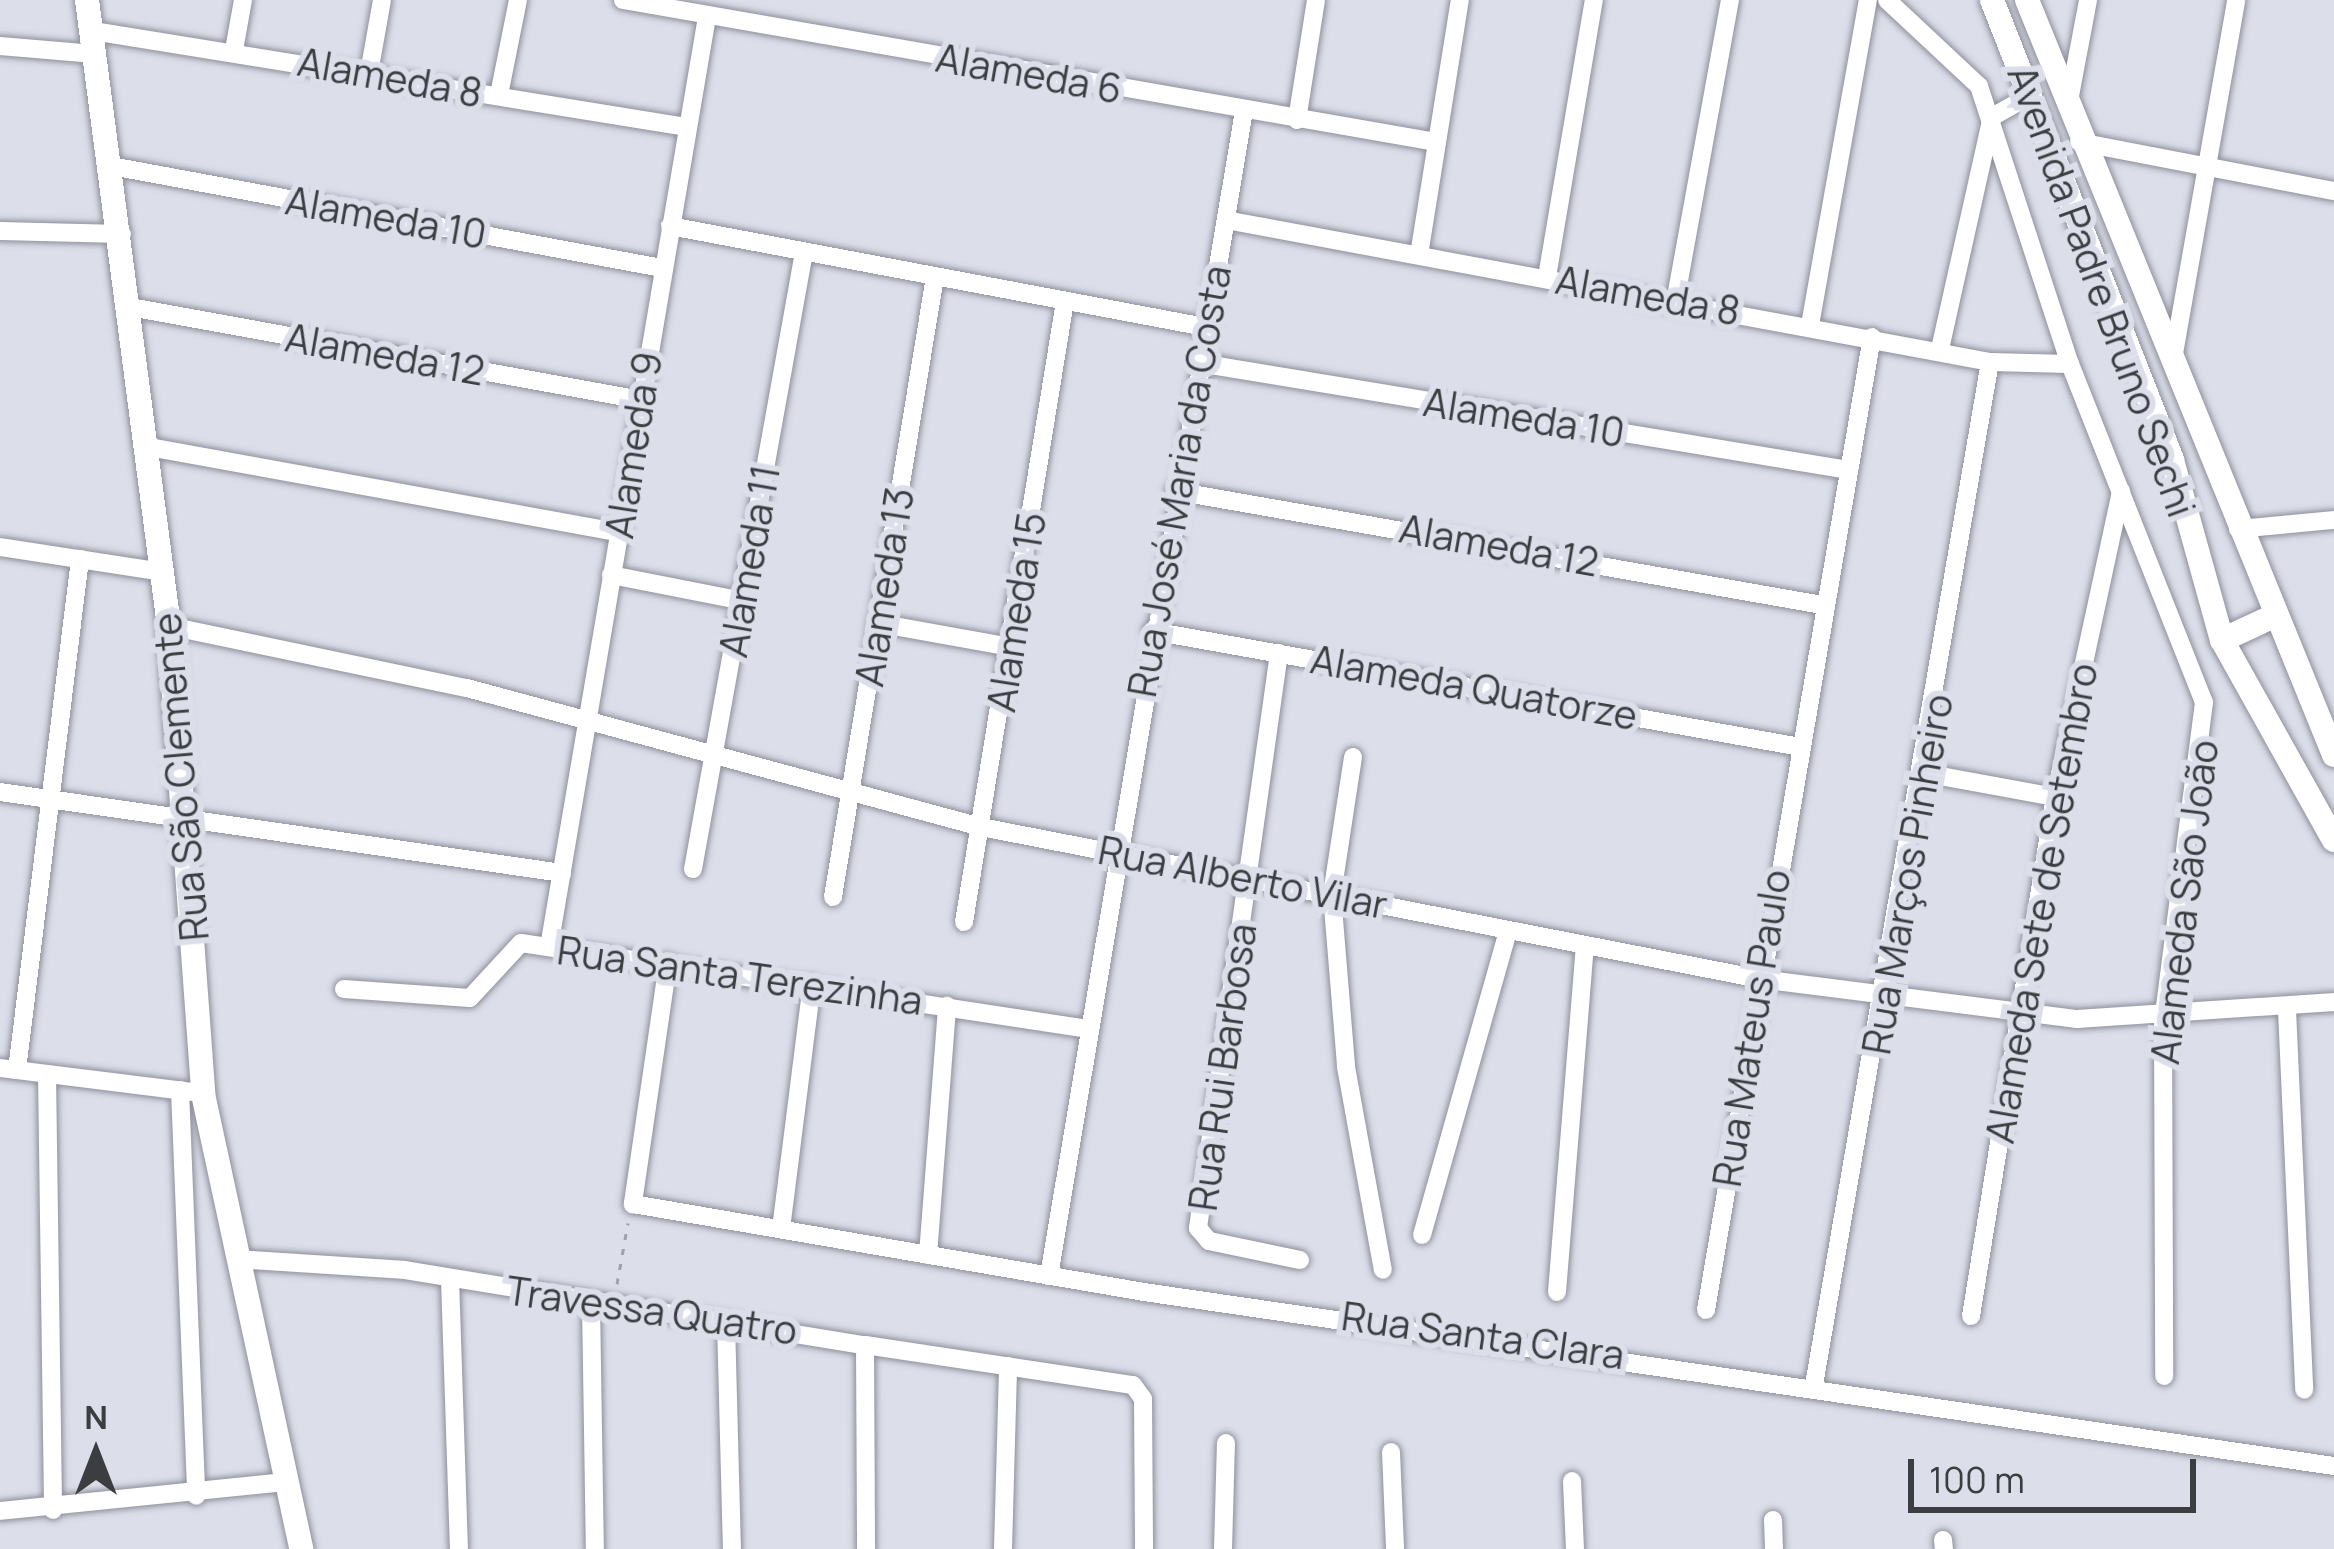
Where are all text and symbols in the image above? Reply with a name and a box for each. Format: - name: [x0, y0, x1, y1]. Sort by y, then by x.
- street label: Alameda 6: [932, 34, 1126, 112]
- street label: Alameda 8: [294, 38, 486, 116]
- street label: Avenida Padre Bruno Sechi: [1998, 59, 2206, 523]
- street label: Alameda 10: [282, 176, 490, 258]
- street label: Alameda 8: [1552, 256, 1744, 334]
- street label: Rua José Maria da Costa: [1118, 262, 1240, 700]
- street label: Alameda 12: [282, 313, 488, 395]
- street label: Alameda 9: [595, 349, 671, 541]
- street label: Alameda 10: [1420, 378, 1628, 456]
- street label: Alameda 11: [709, 461, 789, 661]
- street label: Alameda 13: [845, 484, 923, 690]
- street label: Alameda 12: [1396, 504, 1602, 586]
- street label: Alameda 15: [977, 509, 1055, 715]
- street label: Rua São Clemente: [142, 611, 218, 943]
- street label: Alameda Quatorze: [1307, 635, 1641, 739]
- street label: Alameda Sete de Setembro: [1976, 659, 2106, 1147]
- street label: Rua Marços Pinheiro: [1852, 690, 1962, 1058]
- street label: Alameda São João: [2141, 737, 2227, 1067]
- street label: Rua Alberto Vilar: [1095, 826, 1391, 928]
- street label: Rua Mateus Paulo: [1703, 866, 1799, 1190]
- street label: Rua Rui Barbosa: [1179, 920, 1265, 1214]
- street label: Rua Santa Terezinha: [554, 926, 926, 1024]
- street label: Travessa Quatro: [504, 1266, 800, 1354]
- street label: Rua Santa Clara: [1339, 1292, 1627, 1378]
- north arrow: [36, 1393, 156, 1513]
- text: N: [84, 1394, 108, 1439]
- scale bar: [1914, 1435, 2202, 1509]
- text: 100 m: [1929, 1455, 2025, 1504]

